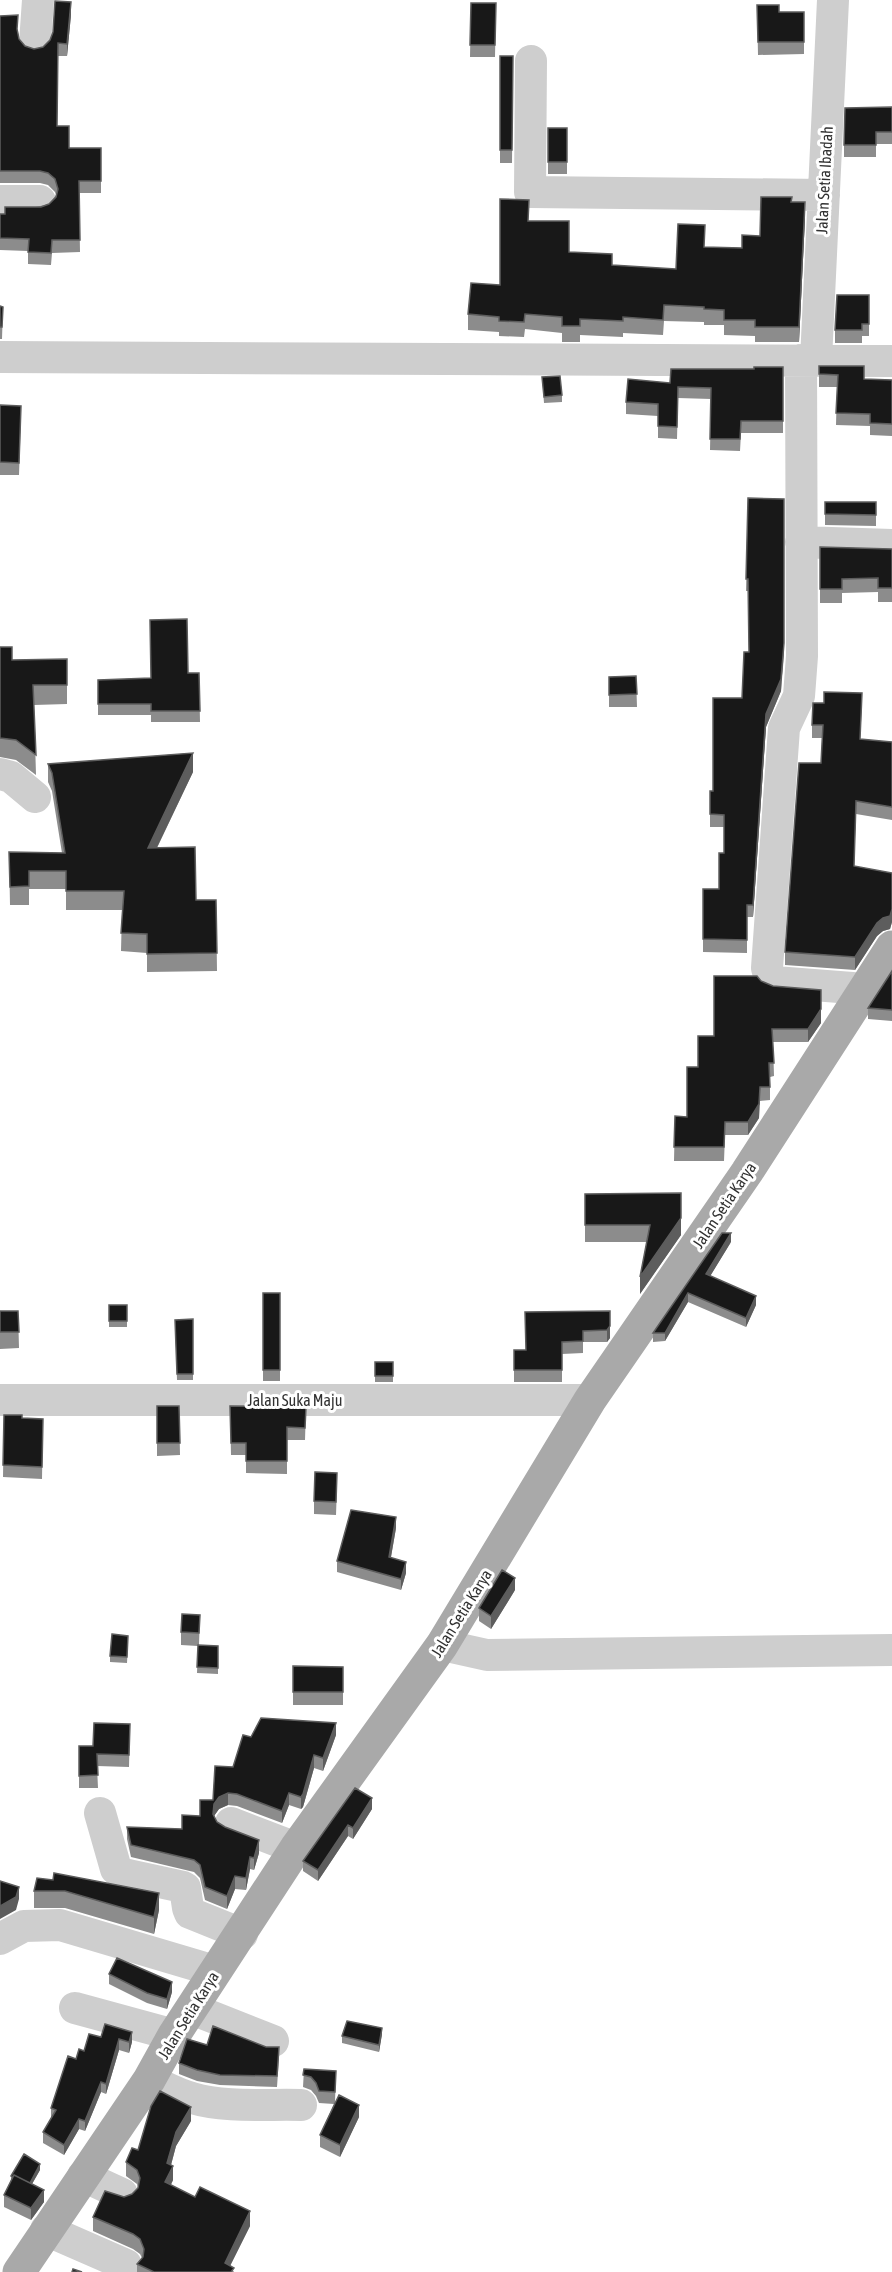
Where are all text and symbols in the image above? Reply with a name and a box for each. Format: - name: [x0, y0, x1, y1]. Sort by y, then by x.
- street label: Jalan Setia Ibadah: [812, 126, 836, 234]
- street label: Jalan Setia Karya: [689, 1159, 760, 1252]
- street label: Jalan Suka Maju: [248, 1391, 342, 1410]
- street label: Jalan Setia Karya: [427, 1566, 496, 1661]
- street label: Jalan Setia Karya: [154, 1968, 223, 2063]

